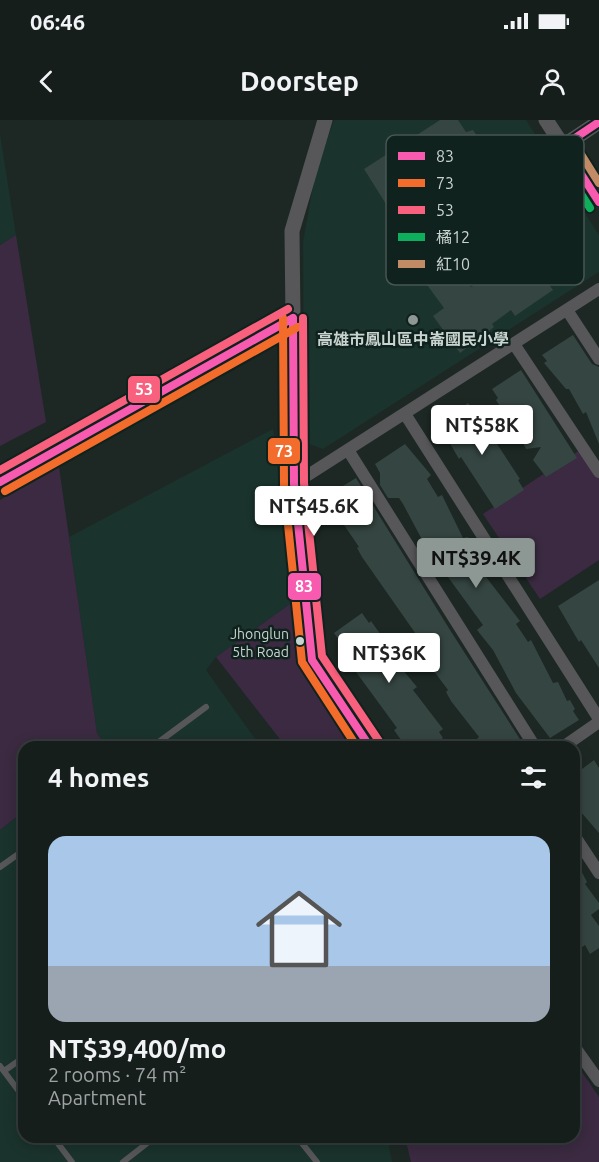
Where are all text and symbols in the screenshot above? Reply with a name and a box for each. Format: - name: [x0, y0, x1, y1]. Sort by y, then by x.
- text: 06:46: [30, 9, 85, 34]
- icon: back: [30, 65, 63, 98]
- icon: person: [536, 65, 569, 98]
- text: Doorstep: [240, 66, 359, 96]
- legend: [386, 135, 584, 285]
- text: 83: [436, 147, 454, 165]
- text: 73: [436, 174, 454, 192]
- text: 53: [436, 201, 454, 219]
- text: 橘12: [436, 228, 470, 246]
- text: 紅10: [436, 255, 470, 273]
- marker: 高雄市鳳山區中崙國民小學: [406, 313, 420, 327]
- place label: 高雄市鳳山區中崙國民小學: [317, 330, 509, 348]
- line badge: 53: [127, 375, 161, 404]
- text: 53: [135, 380, 153, 398]
- pin: NT$58K: [433, 405, 531, 456]
- text: NT$58K: [445, 413, 519, 436]
- line badge: 73: [267, 437, 301, 465]
- text: 73: [275, 442, 293, 460]
- pin: NT$45.6K: [252, 486, 376, 537]
- text: NT$45.6K: [269, 494, 359, 517]
- pin: NT$39.4K: [414, 538, 538, 589]
- text: NT$39.4K: [431, 546, 521, 569]
- line badge: 83: [287, 572, 322, 601]
- text: 83: [295, 577, 313, 595]
- place label: Jhonglun 5th Road: [230, 626, 289, 660]
- pin: NT$36K: [340, 633, 438, 684]
- marker: Jhonglun 5th Road: [294, 635, 306, 647]
- text: NT$36K: [352, 641, 426, 664]
- icon: filters: [517, 761, 550, 794]
- text: 4 homes: [48, 763, 149, 792]
- icon: home: [245, 875, 353, 983]
- text: NT$39,400/mo: [48, 1034, 226, 1063]
- text: 2 rooms · 74 m²: [48, 1063, 186, 1086]
- text: Apartment: [48, 1086, 146, 1109]

